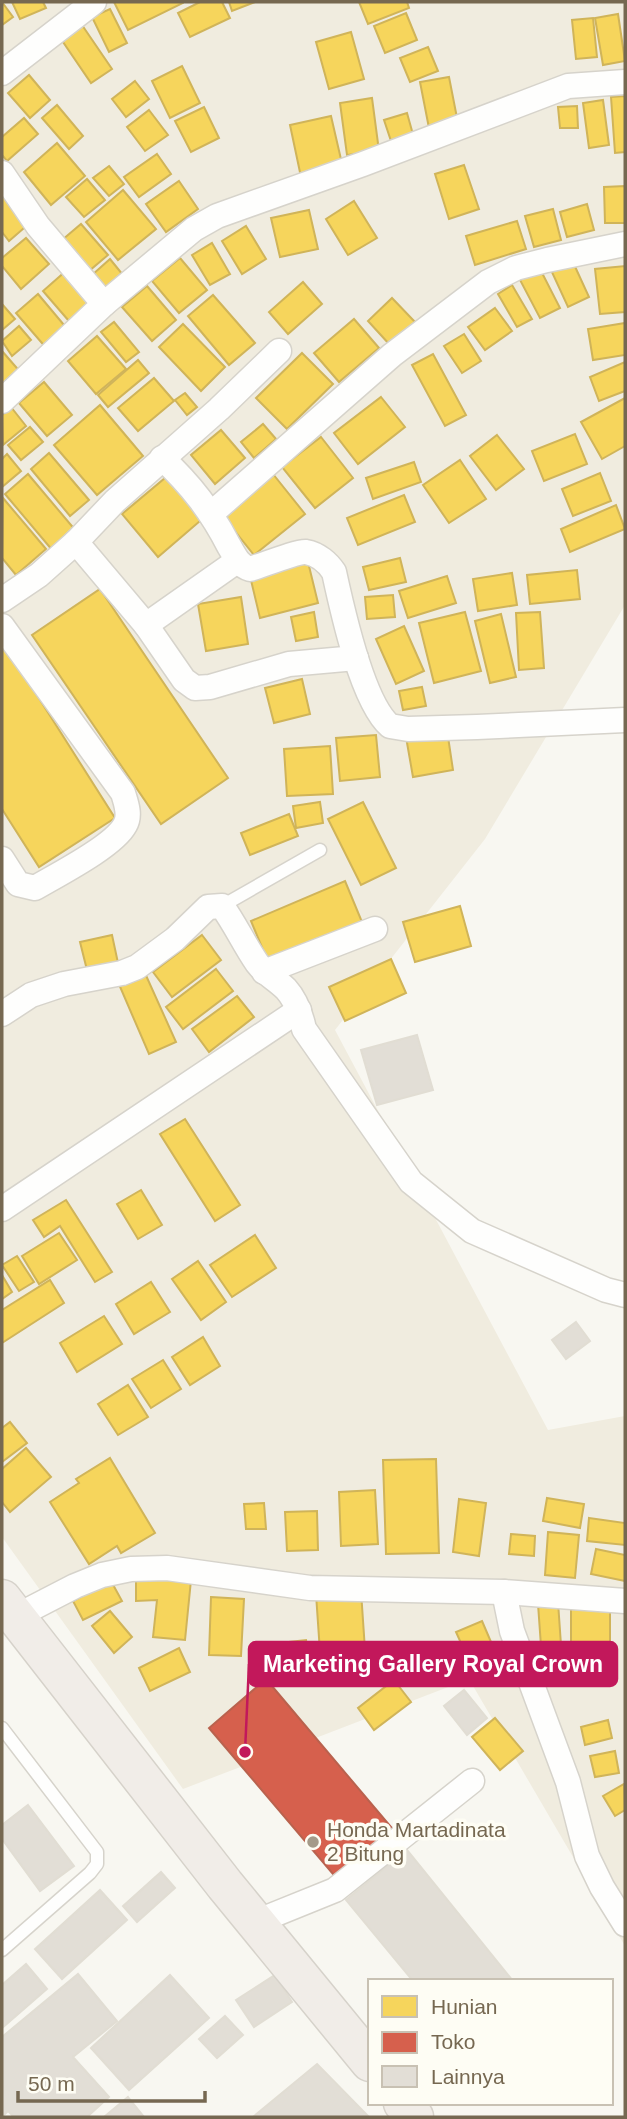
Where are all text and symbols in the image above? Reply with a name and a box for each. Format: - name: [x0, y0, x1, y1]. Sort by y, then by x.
- callout: Marketing Gallery Royal Crown: [249, 1642, 617, 1686]
- text: Marketing Gallery Royal Crown: [263, 1651, 603, 1677]
- place label: Honda Martadinata 2 Bitung: [327, 1818, 506, 1865]
- marker: Honda Martadinata 2 Bitung: [305, 1834, 321, 1850]
- legend: [368, 1979, 613, 2105]
- text: Hunian: [431, 1995, 498, 2018]
- text: Toko: [431, 2030, 475, 2053]
- scale bar: [18, 2060, 205, 2104]
- text: Lainnya: [431, 2065, 505, 2088]
- text: 50 m: [28, 2072, 75, 2095]

